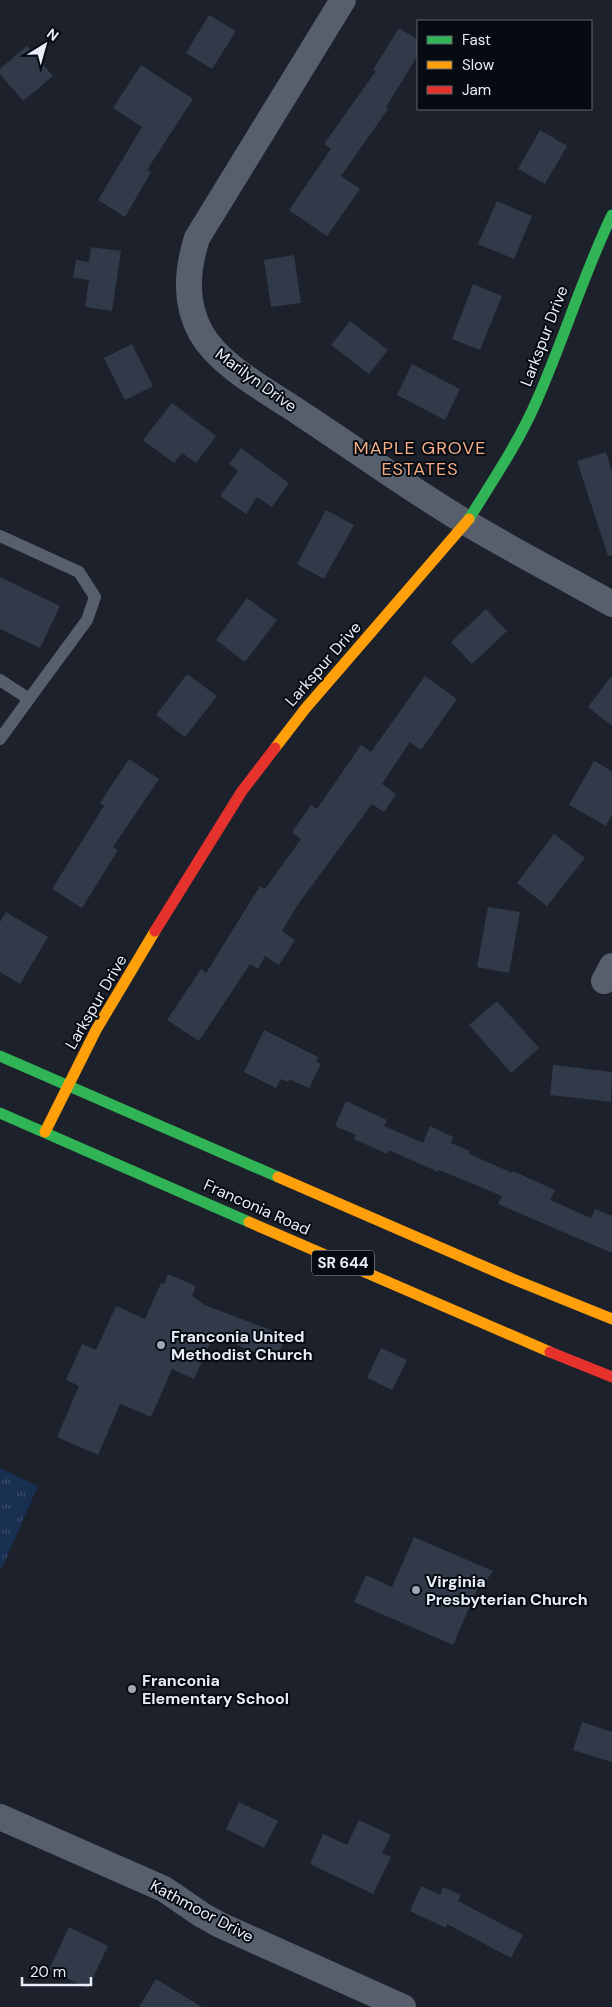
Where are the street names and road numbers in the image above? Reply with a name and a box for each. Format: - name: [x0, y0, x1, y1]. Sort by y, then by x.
- street label: Larkspur Drive: [515, 283, 573, 389]
- street label: Marilyn Drive: [211, 343, 301, 417]
- street label: Larkspur Drive: [280, 617, 366, 711]
- street label: Larkspur Drive: [60, 951, 132, 1053]
- street label: Franconia Road: [201, 1174, 313, 1240]
- road number: SR 644: [312, 1250, 374, 1276]
- street label: Kathmoor Drive: [147, 1875, 257, 1947]

